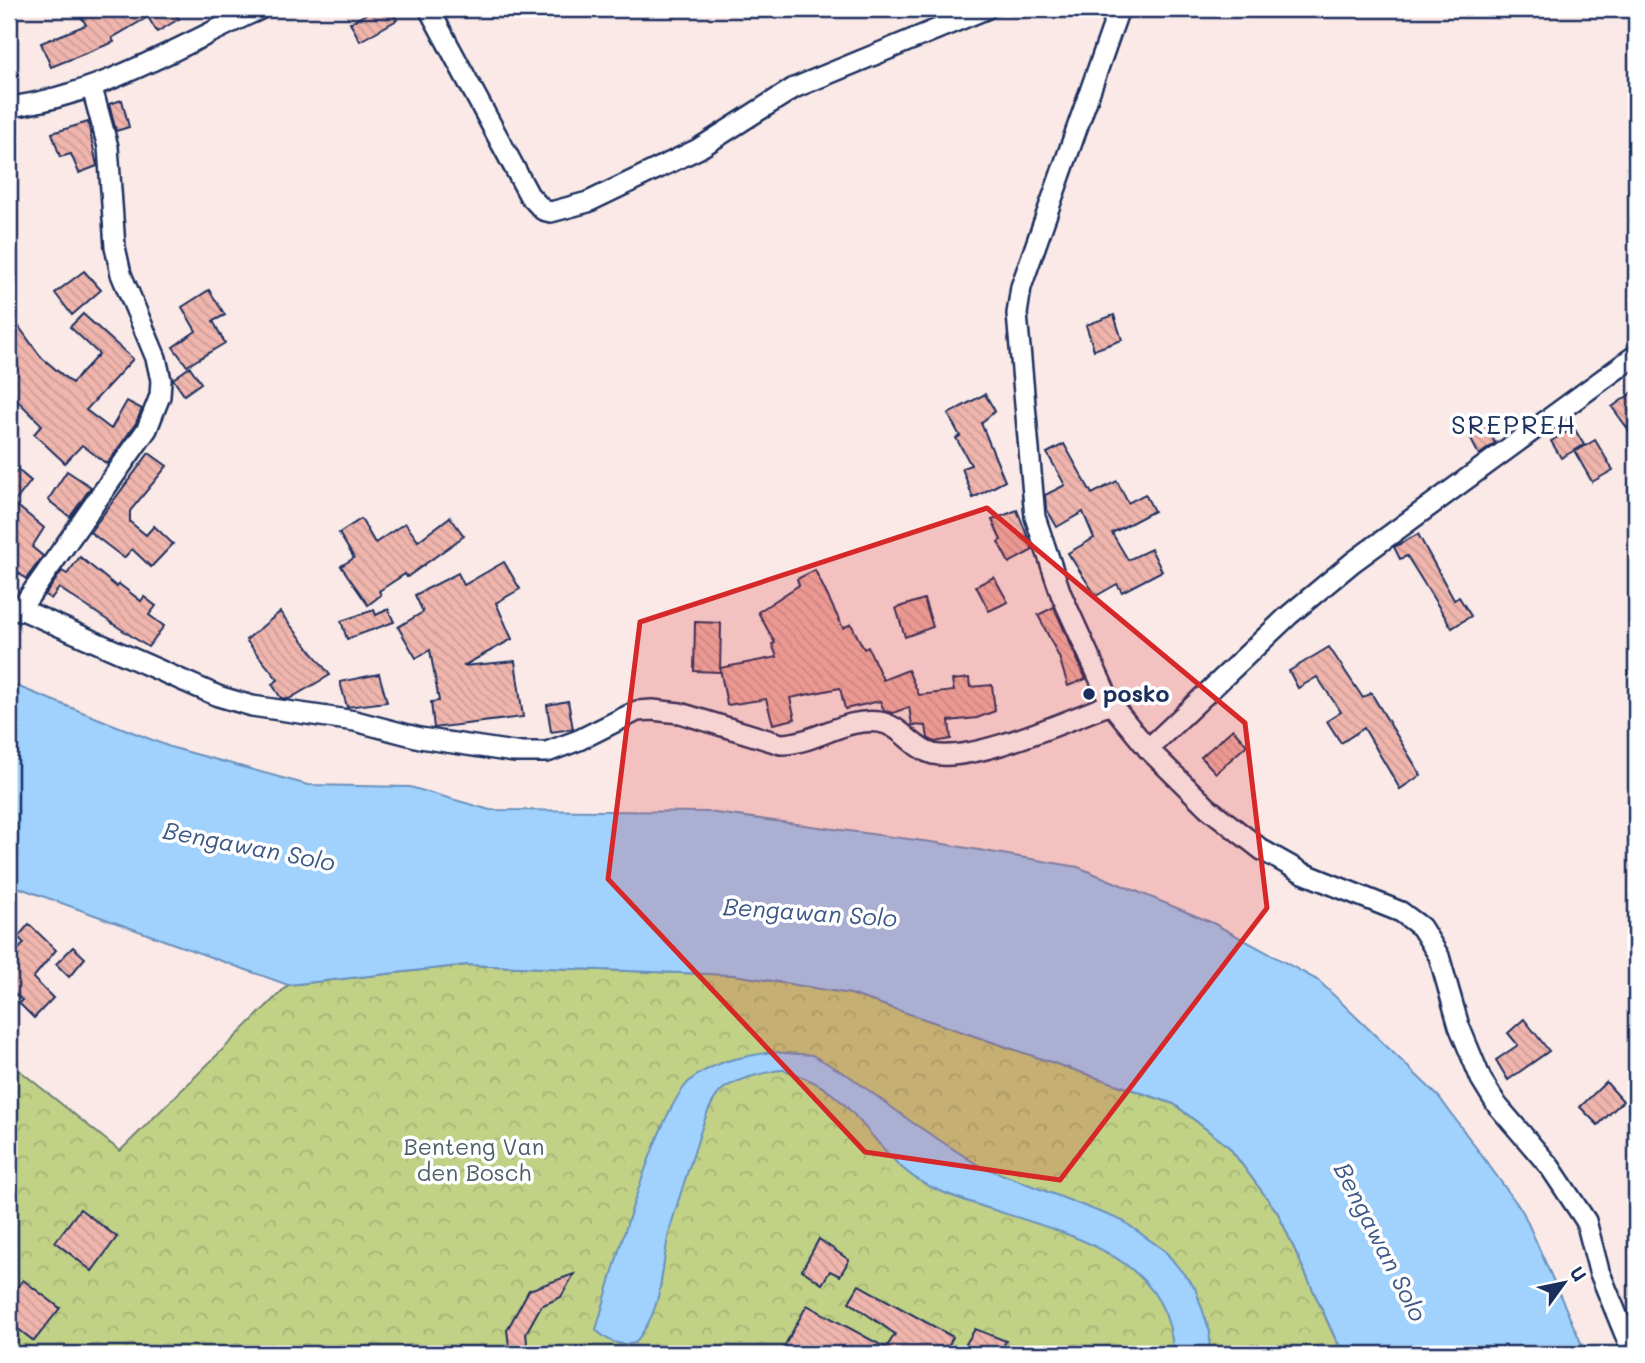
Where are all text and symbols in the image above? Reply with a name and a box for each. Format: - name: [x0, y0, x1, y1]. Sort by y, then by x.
- district label: SREPREH: [1451, 407, 1577, 441]
- place label: posko: [1103, 678, 1169, 708]
- marker: posko: [1081, 686, 1097, 702]
- water label: Bengawan Solo: [161, 814, 338, 877]
- water label: Bengawan Solo: [722, 890, 898, 933]
- park label: Benteng Van den Bosch: [404, 1131, 544, 1187]
- water label: Bengawan Solo: [1328, 1157, 1435, 1326]
- north arrow: [1530, 1248, 1600, 1318]
- text: U: [1565, 1261, 1593, 1286]

